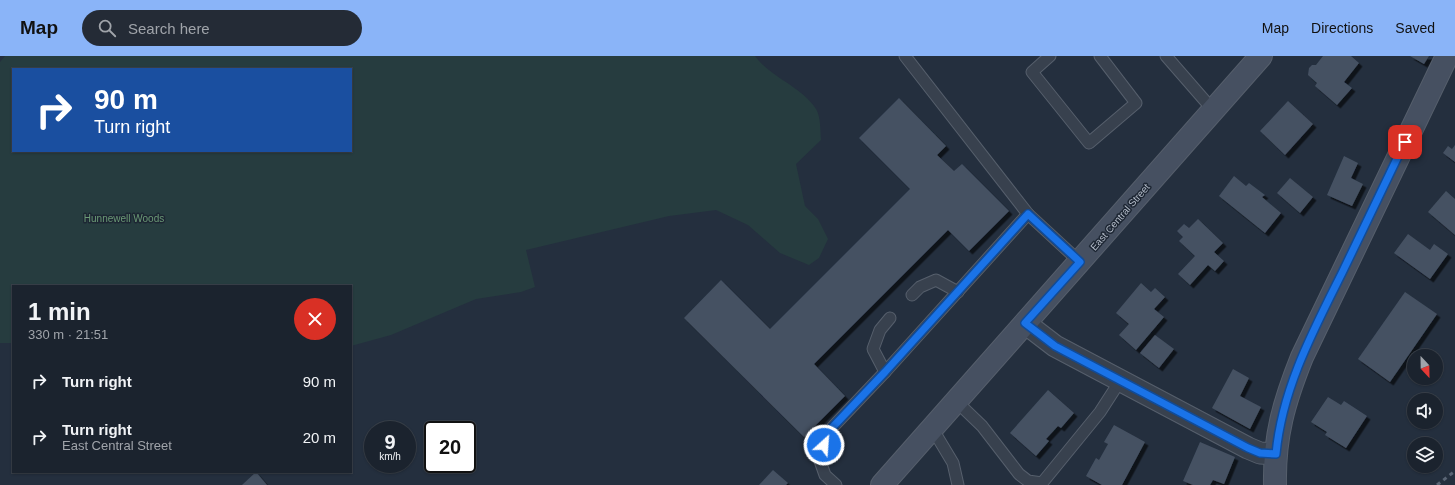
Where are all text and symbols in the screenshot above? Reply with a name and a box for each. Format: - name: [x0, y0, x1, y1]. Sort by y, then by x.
- search box: [82, 10, 362, 46]
- text: Map: [20, 17, 58, 38]
- icon: search: [96, 17, 118, 39]
- text: Search here: [128, 20, 210, 37]
- text: Map: [1262, 20, 1289, 36]
- text: Directions: [1311, 20, 1373, 36]
- text: Saved: [1395, 20, 1435, 36]
- icon: right: [28, 84, 80, 136]
- text: 90 m: [94, 84, 158, 115]
- text: Turn right: [94, 117, 170, 137]
- pin: [1388, 125, 1422, 159]
- icon: arrive: [1394, 131, 1416, 153]
- street label: East Central Street: [1088, 181, 1152, 252]
- park label: Hunnewell Woods: [84, 213, 164, 224]
- text: 1 min: [28, 298, 91, 325]
- button: close: [294, 298, 336, 340]
- text: 330 m · 21:51: [28, 327, 108, 342]
- north arrow: [1407, 349, 1443, 385]
- map controls: [1407, 349, 1443, 473]
- icon: right: [28, 370, 50, 392]
- text: Turn right: [62, 373, 132, 390]
- text: 90 m: [303, 373, 336, 390]
- button: sound: [1407, 393, 1443, 429]
- text: Turn right: [62, 421, 132, 438]
- speed limit sign: 20: [424, 421, 476, 473]
- position arrow: [803, 424, 845, 466]
- icon: right: [28, 426, 50, 448]
- text: 20 m: [303, 429, 336, 446]
- text: 9: [384, 431, 396, 453]
- button: layers: [1407, 437, 1443, 473]
- text: East Central Street: [62, 438, 172, 453]
- text: km/h: [379, 451, 401, 462]

